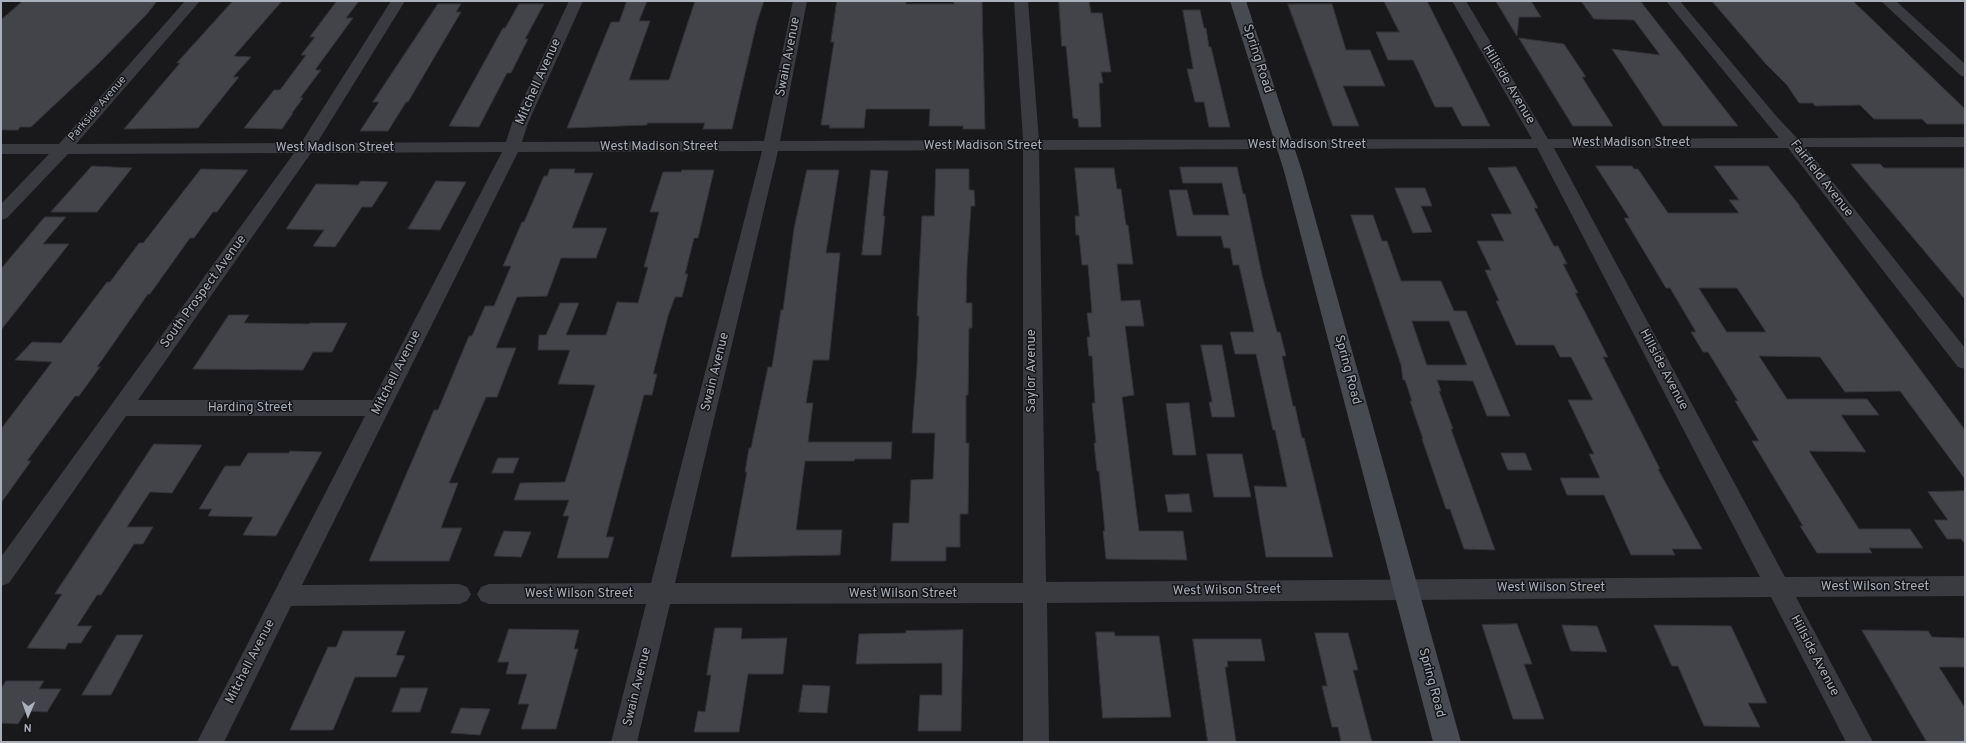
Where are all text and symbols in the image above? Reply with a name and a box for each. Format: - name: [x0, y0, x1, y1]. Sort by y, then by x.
- street label: Swain Avenue: [774, 16, 804, 98]
- street label: Spring Road: [1239, 23, 1275, 95]
- street label: Mitchell Avenue: [513, 36, 565, 128]
- street label: Hillside Avenue: [1478, 43, 1538, 127]
- street label: Parkside Avenue: [66, 74, 130, 144]
- street label: West Madison Street: [1572, 135, 1690, 151]
- street label: West Madison Street: [1248, 137, 1366, 153]
- street label: Fairfield Avenue: [1786, 137, 1856, 221]
- street label: West Madison Street: [924, 138, 1042, 154]
- street label: West Madison Street: [600, 139, 718, 155]
- street label: West Madison Street: [276, 140, 394, 156]
- street label: South Prospect Avenue: [158, 232, 250, 352]
- street label: Hillside Avenue: [1635, 327, 1691, 413]
- street label: Mitchell Avenue: [369, 328, 425, 418]
- street label: Saylor Avenue: [1024, 329, 1040, 413]
- street label: Swain Avenue: [699, 331, 733, 413]
- street label: Spring Road: [1330, 334, 1364, 406]
- street label: Harding Street: [208, 400, 292, 416]
- street label: West Wilson Street: [1821, 579, 1929, 595]
- street label: West Wilson Street: [1497, 580, 1605, 596]
- street label: West Wilson Street: [1173, 582, 1281, 600]
- street label: West Wilson Street: [525, 586, 633, 602]
- street label: West Wilson Street: [849, 586, 957, 602]
- street label: Hillside Avenue: [1786, 613, 1842, 699]
- street label: Mitchell Avenue: [223, 617, 279, 707]
- street label: Swain Avenue: [621, 646, 655, 728]
- street label: Spring Road: [1414, 647, 1448, 719]
- north arrow: [8, 695, 48, 735]
- text: N: [23, 720, 32, 734]

